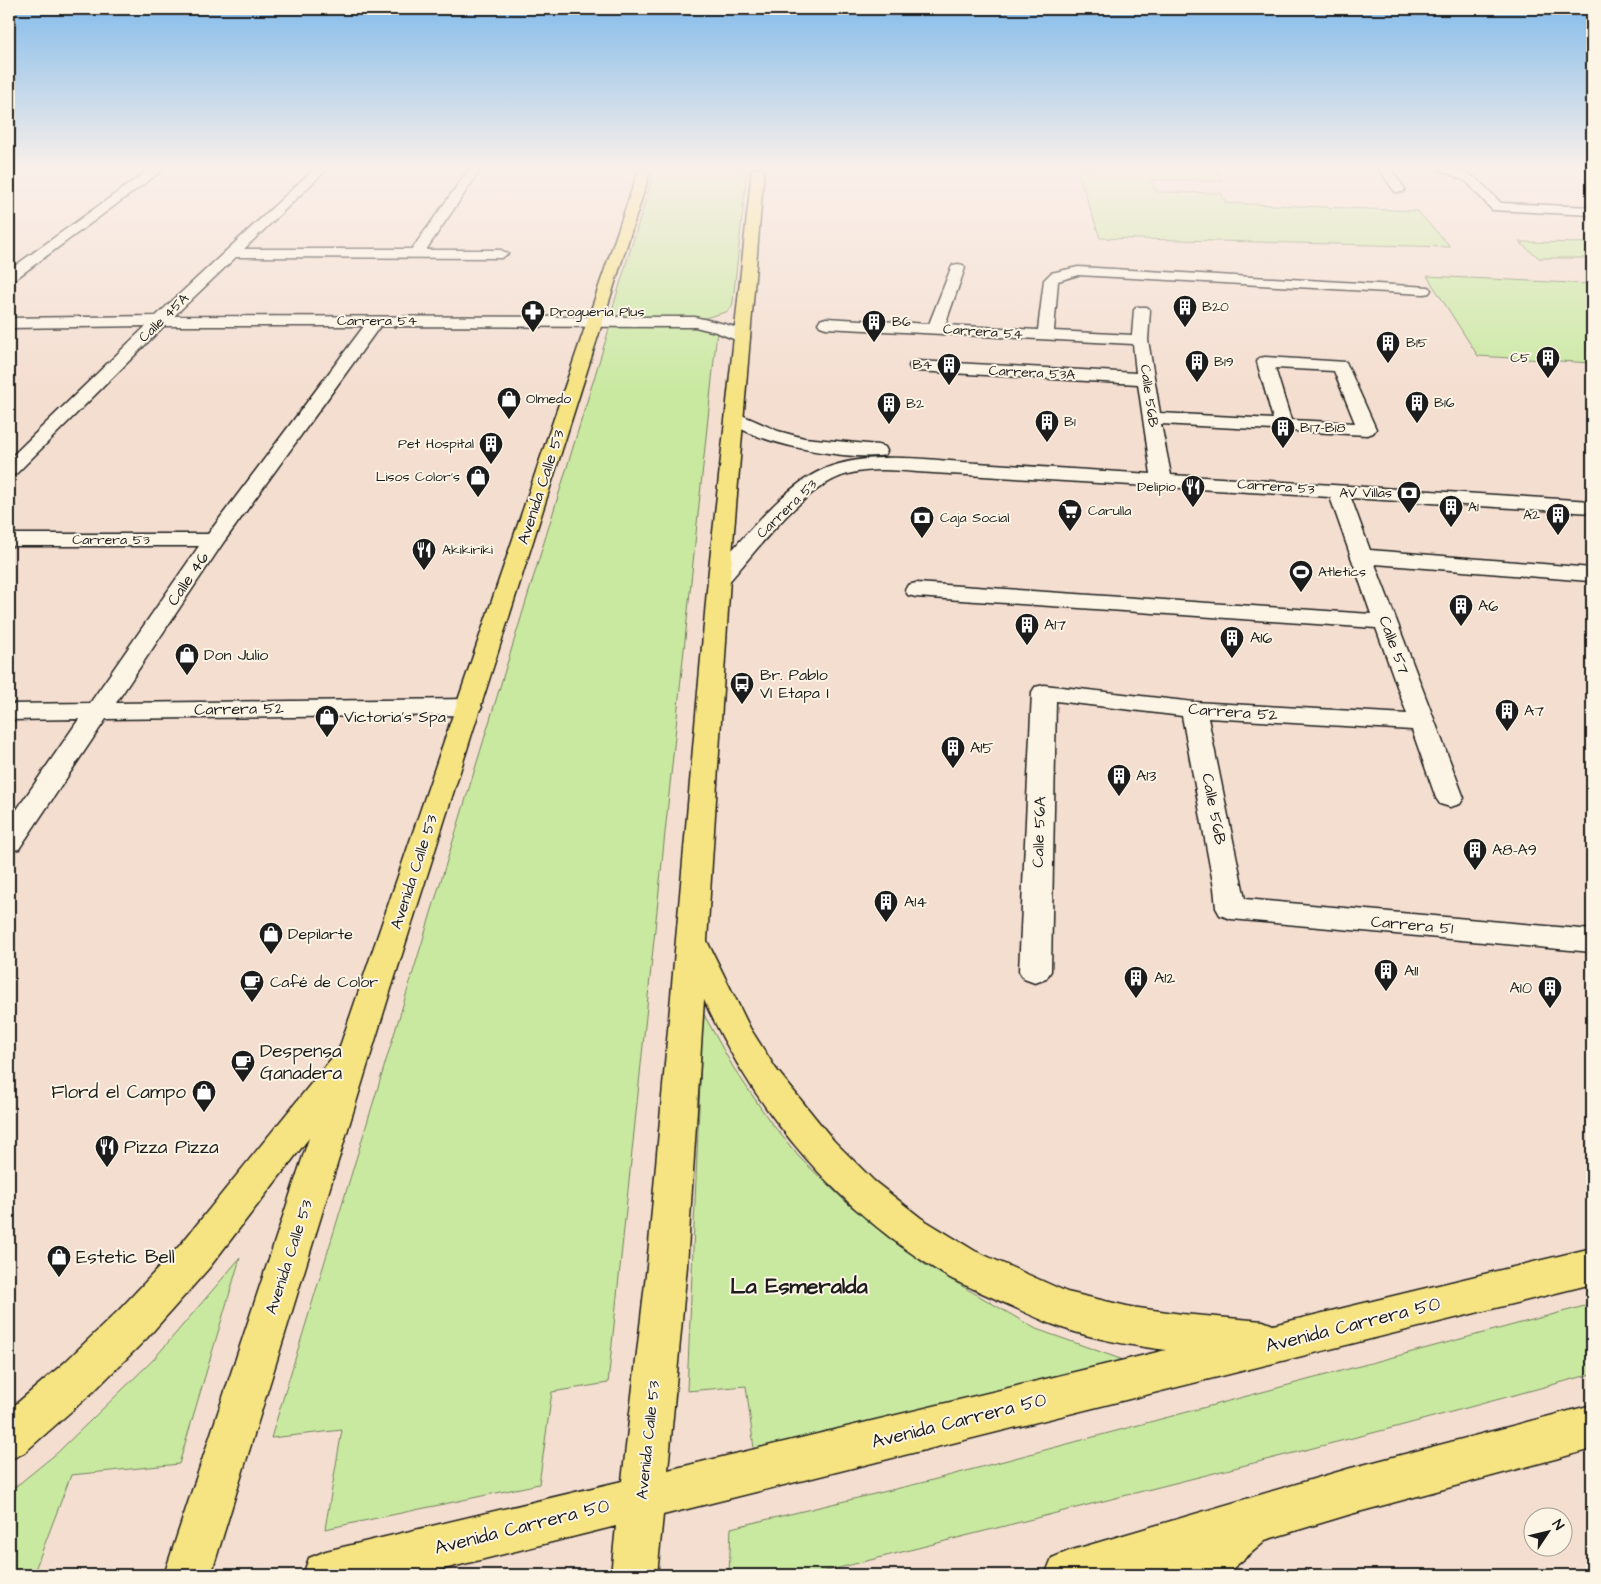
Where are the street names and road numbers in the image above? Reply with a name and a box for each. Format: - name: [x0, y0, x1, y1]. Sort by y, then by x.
- street label: Calle 45A: [134, 289, 194, 347]
- street label: Carrera 54: [337, 311, 417, 331]
- street label: Carrera 54: [942, 319, 1024, 345]
- street label: Carrera 53A: [988, 361, 1076, 385]
- street label: Calle 56B: [1135, 363, 1163, 429]
- street label: Avenida Calle 53: [512, 427, 570, 547]
- street label: Carrera 53: [1237, 474, 1315, 500]
- street label: Carrera 53: [752, 475, 822, 543]
- street label: Carrera 53: [72, 530, 150, 550]
- street label: Calle 46: [162, 548, 214, 610]
- street label: Calle 57: [1373, 613, 1415, 677]
- street label: Carrera 52: [194, 697, 284, 721]
- street label: Carrera 52: [1188, 698, 1278, 726]
- street label: Calle 56B: [1196, 771, 1232, 847]
- street label: Calle 56A: [1027, 796, 1051, 868]
- street label: Avenida Calle 53: [385, 812, 443, 932]
- street label: Carrera 51: [1370, 910, 1454, 940]
- street label: Avenida Calle 53: [260, 1197, 318, 1317]
- street label: Avenida Carrera 50: [1263, 1290, 1443, 1360]
- street label: Avenida Calle 53: [631, 1379, 665, 1501]
- street label: Avenida Carrera 50: [869, 1386, 1049, 1456]
- street label: Avenida Carrera 50: [432, 1492, 612, 1562]

